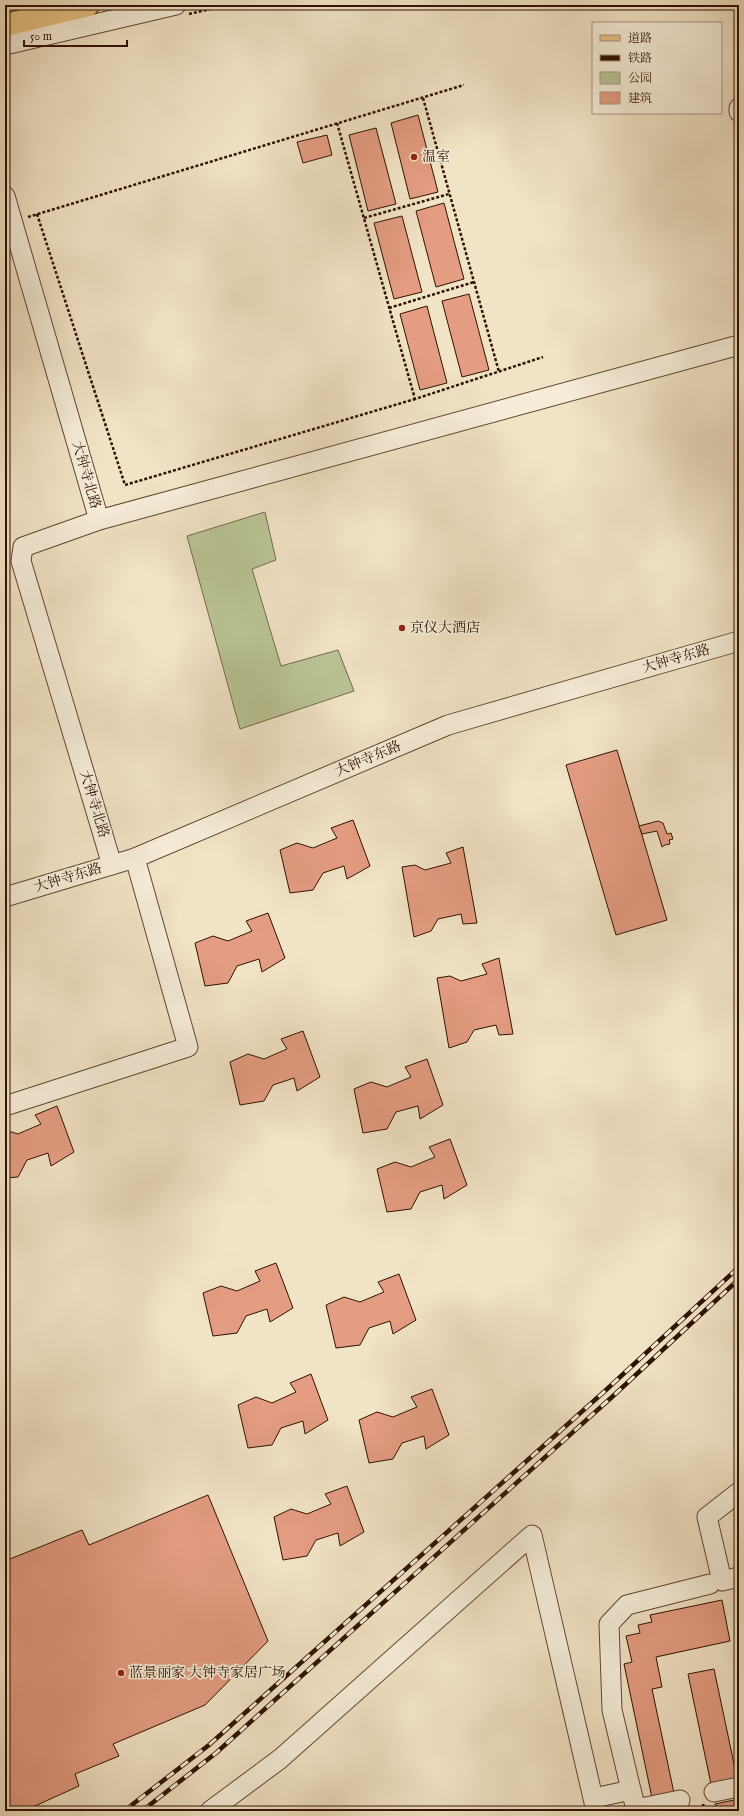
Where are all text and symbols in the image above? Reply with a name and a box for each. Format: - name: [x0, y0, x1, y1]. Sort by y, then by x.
- scale bar: [24, 22, 127, 48]
- legend: [592, 22, 722, 114]
- text: 50 m: [30, 29, 52, 44]
- text: 道路: [628, 31, 652, 46]
- text: 铁路: [628, 51, 652, 66]
- text: 公园: [628, 71, 652, 86]
- text: 建筑: [628, 91, 652, 106]
- place label: 温室: [422, 148, 450, 166]
- marker: 温室: [409, 152, 419, 162]
- street label: 大钟寺北路: [68, 439, 104, 511]
- place label: 京仪大酒店: [410, 619, 480, 637]
- marker: 京仪大酒店: [397, 623, 407, 633]
- street label: 大钟寺东路: [640, 641, 712, 677]
- street label: 大钟寺东路: [332, 737, 404, 781]
- street label: 大钟寺北路: [75, 768, 113, 840]
- street label: 大钟寺东路: [32, 859, 104, 897]
- place label: 蓝景丽家 大钟寺家居广场: [129, 1664, 286, 1682]
- marker: 蓝景丽家 大钟寺家居广场: [116, 1668, 126, 1678]

